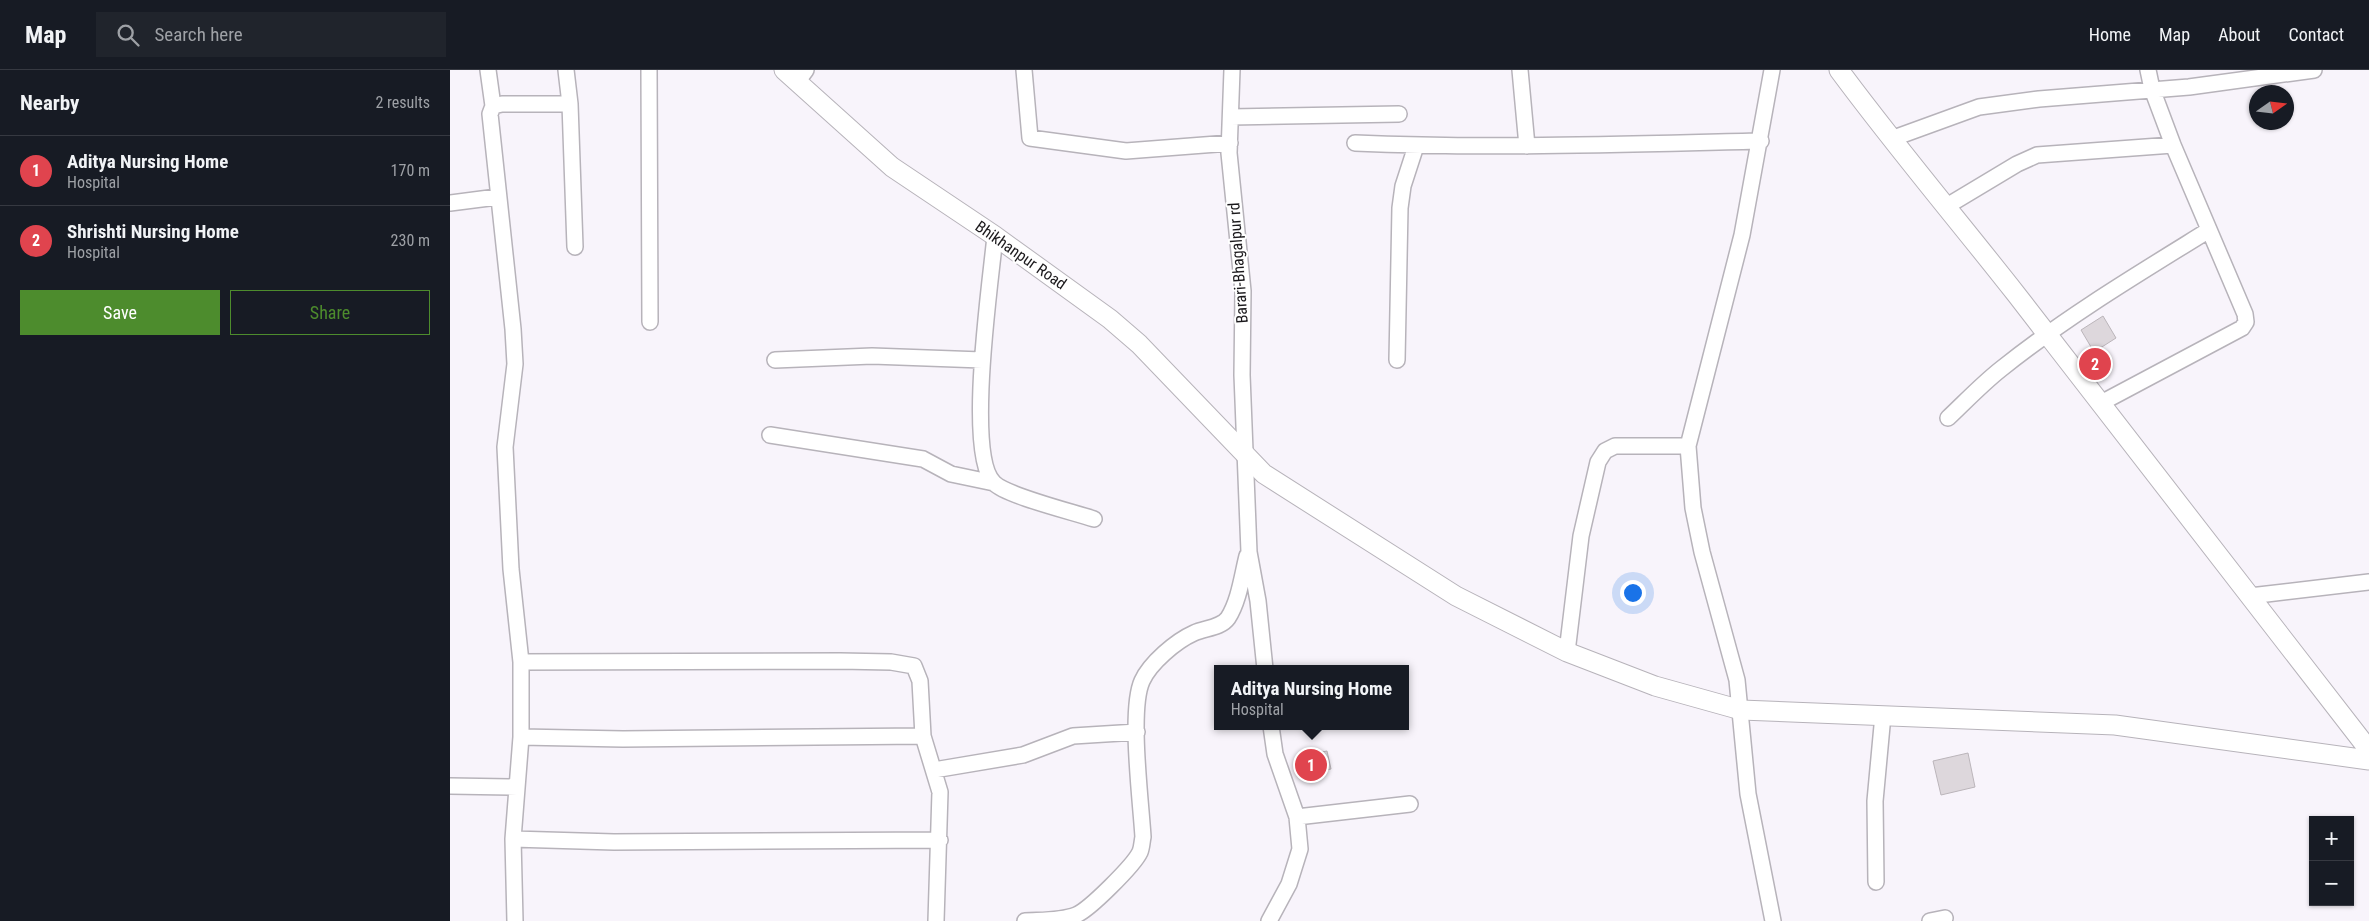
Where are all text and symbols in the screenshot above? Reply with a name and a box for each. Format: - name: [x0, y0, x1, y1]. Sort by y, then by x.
- search box: [96, 12, 446, 57]
- text: Map: [25, 21, 66, 49]
- icon: search: [114, 21, 142, 49]
- text: Search here: [154, 23, 243, 46]
- text: Home: [2089, 24, 2131, 45]
- text: Map: [2159, 24, 2190, 45]
- text: About: [2218, 24, 2260, 45]
- text: Contact: [2288, 24, 2344, 45]
- north arrow: [2249, 85, 2294, 130]
- text: Nearby: [20, 91, 79, 115]
- text: 2 results: [375, 93, 430, 112]
- text: Aditya Nursing Home: [67, 150, 228, 173]
- text: 1: [32, 161, 40, 180]
- text: 170 m: [391, 161, 430, 180]
- text: Hospital: [67, 173, 120, 192]
- street label: Barari-Bhagalpur rd: [1224, 202, 1252, 324]
- street label: Bhikhanpur Road: [972, 217, 1070, 293]
- text: Shrishti Nursing Home: [67, 220, 239, 243]
- text: 2: [32, 231, 40, 250]
- text: 230 m: [391, 231, 430, 250]
- text: Hospital: [67, 243, 120, 262]
- button: Save: [20, 290, 220, 335]
- button: Share: [230, 290, 430, 335]
- pin: 2: [2079, 345, 2111, 383]
- your location: [1620, 580, 1646, 606]
- popup: [1214, 665, 1409, 730]
- text: Aditya Nursing Home: [1231, 677, 1392, 700]
- text: Hospital: [1231, 700, 1284, 719]
- pin: 1: [1295, 746, 1327, 784]
- map controls: [2309, 816, 2354, 906]
- button: +: [2309, 816, 2354, 861]
- button: −: [2309, 861, 2354, 906]

